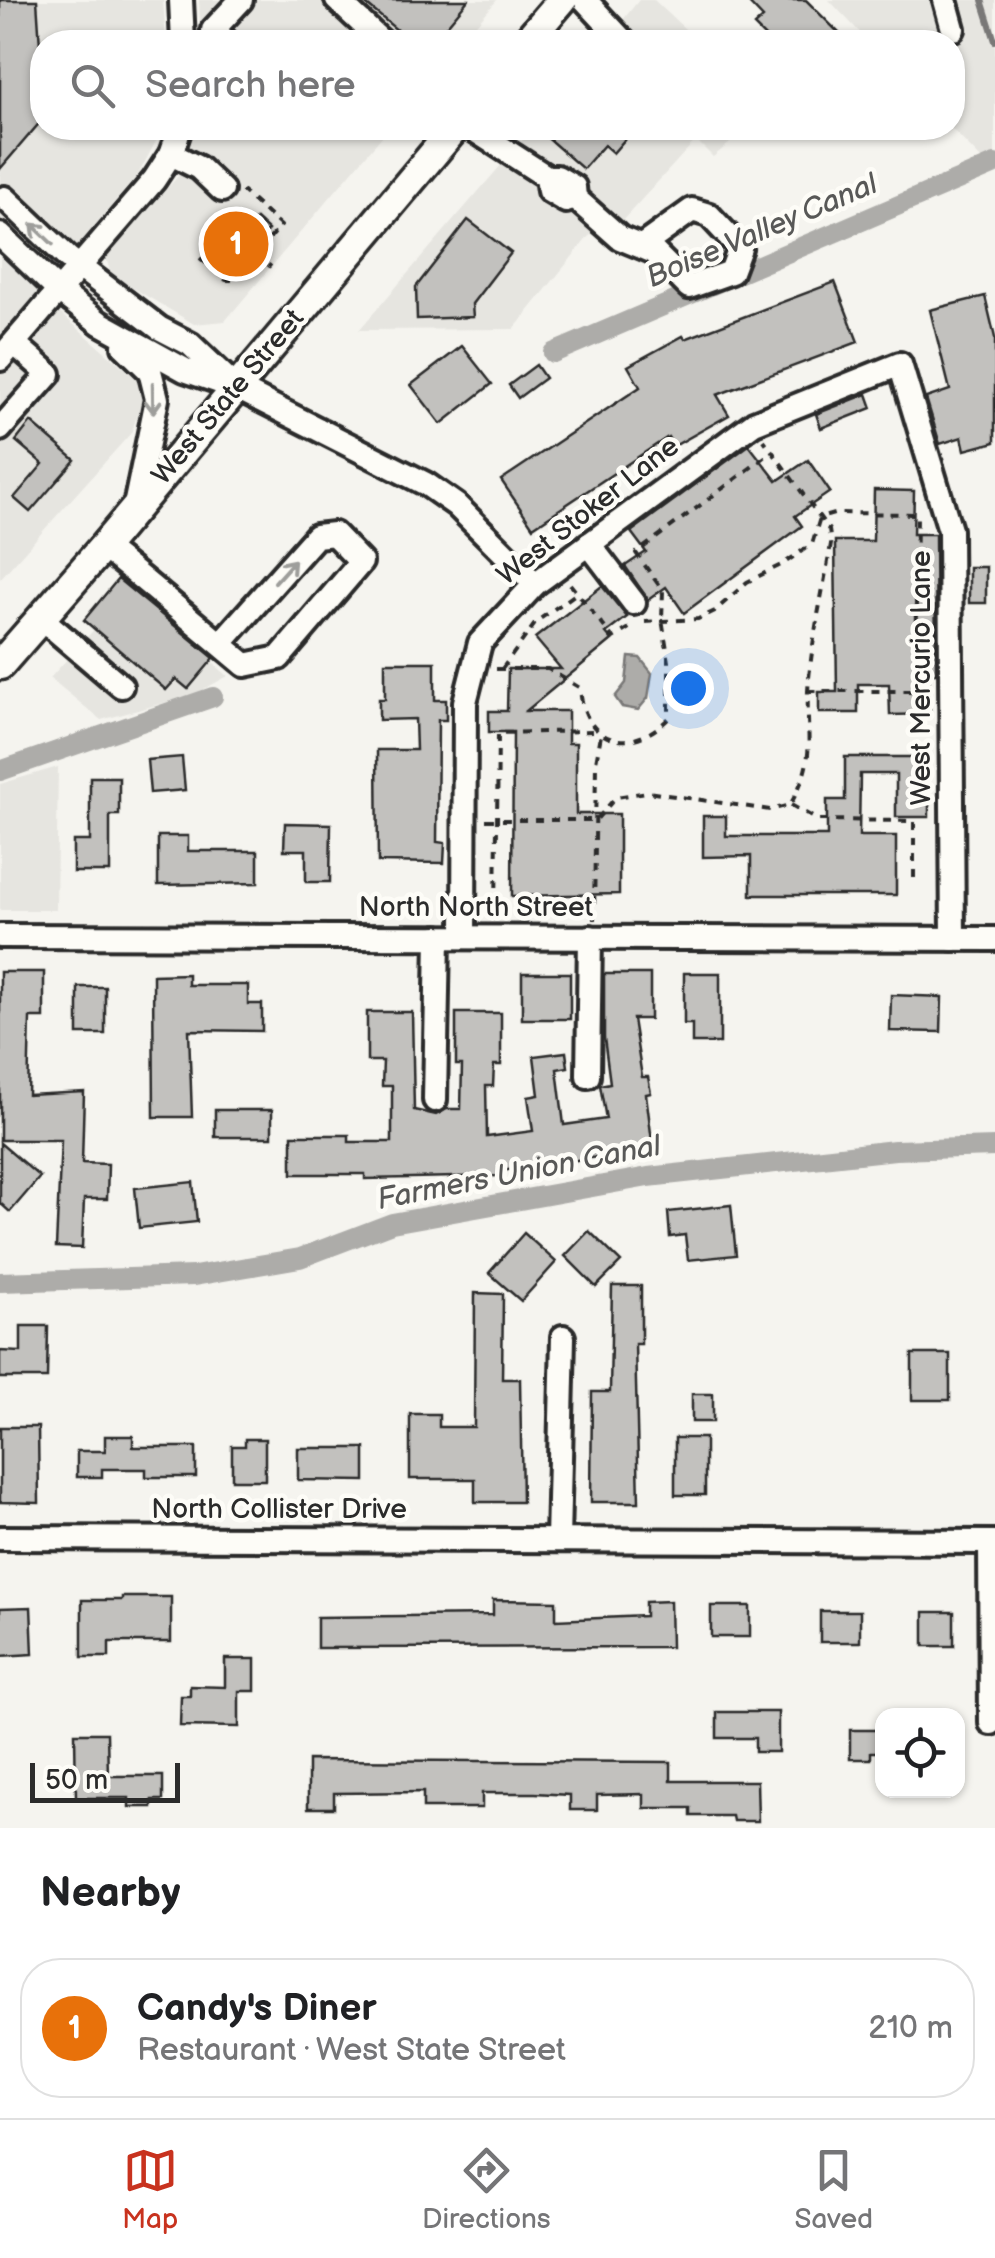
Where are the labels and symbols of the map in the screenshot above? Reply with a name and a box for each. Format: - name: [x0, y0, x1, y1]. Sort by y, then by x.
- water label: Boise Valley Canal: [641, 166, 884, 296]
- pin: 1: [204, 206, 268, 282]
- one-way arrow: [30, 222, 55, 246]
- street label: West State Street: [145, 302, 311, 491]
- one-way arrow: [144, 381, 163, 414]
- street label: West Stoker Lane: [491, 430, 685, 592]
- street label: West Mercurio Lane: [905, 551, 938, 806]
- one-way arrow: [273, 559, 296, 584]
- your location: [663, 663, 714, 714]
- street label: North North Street: [359, 891, 594, 924]
- water label: Farmers Union Canal: [374, 1128, 665, 1218]
- street label: North Collister Drive: [151, 1493, 407, 1526]
- scale bar: [30, 1758, 180, 1802]

